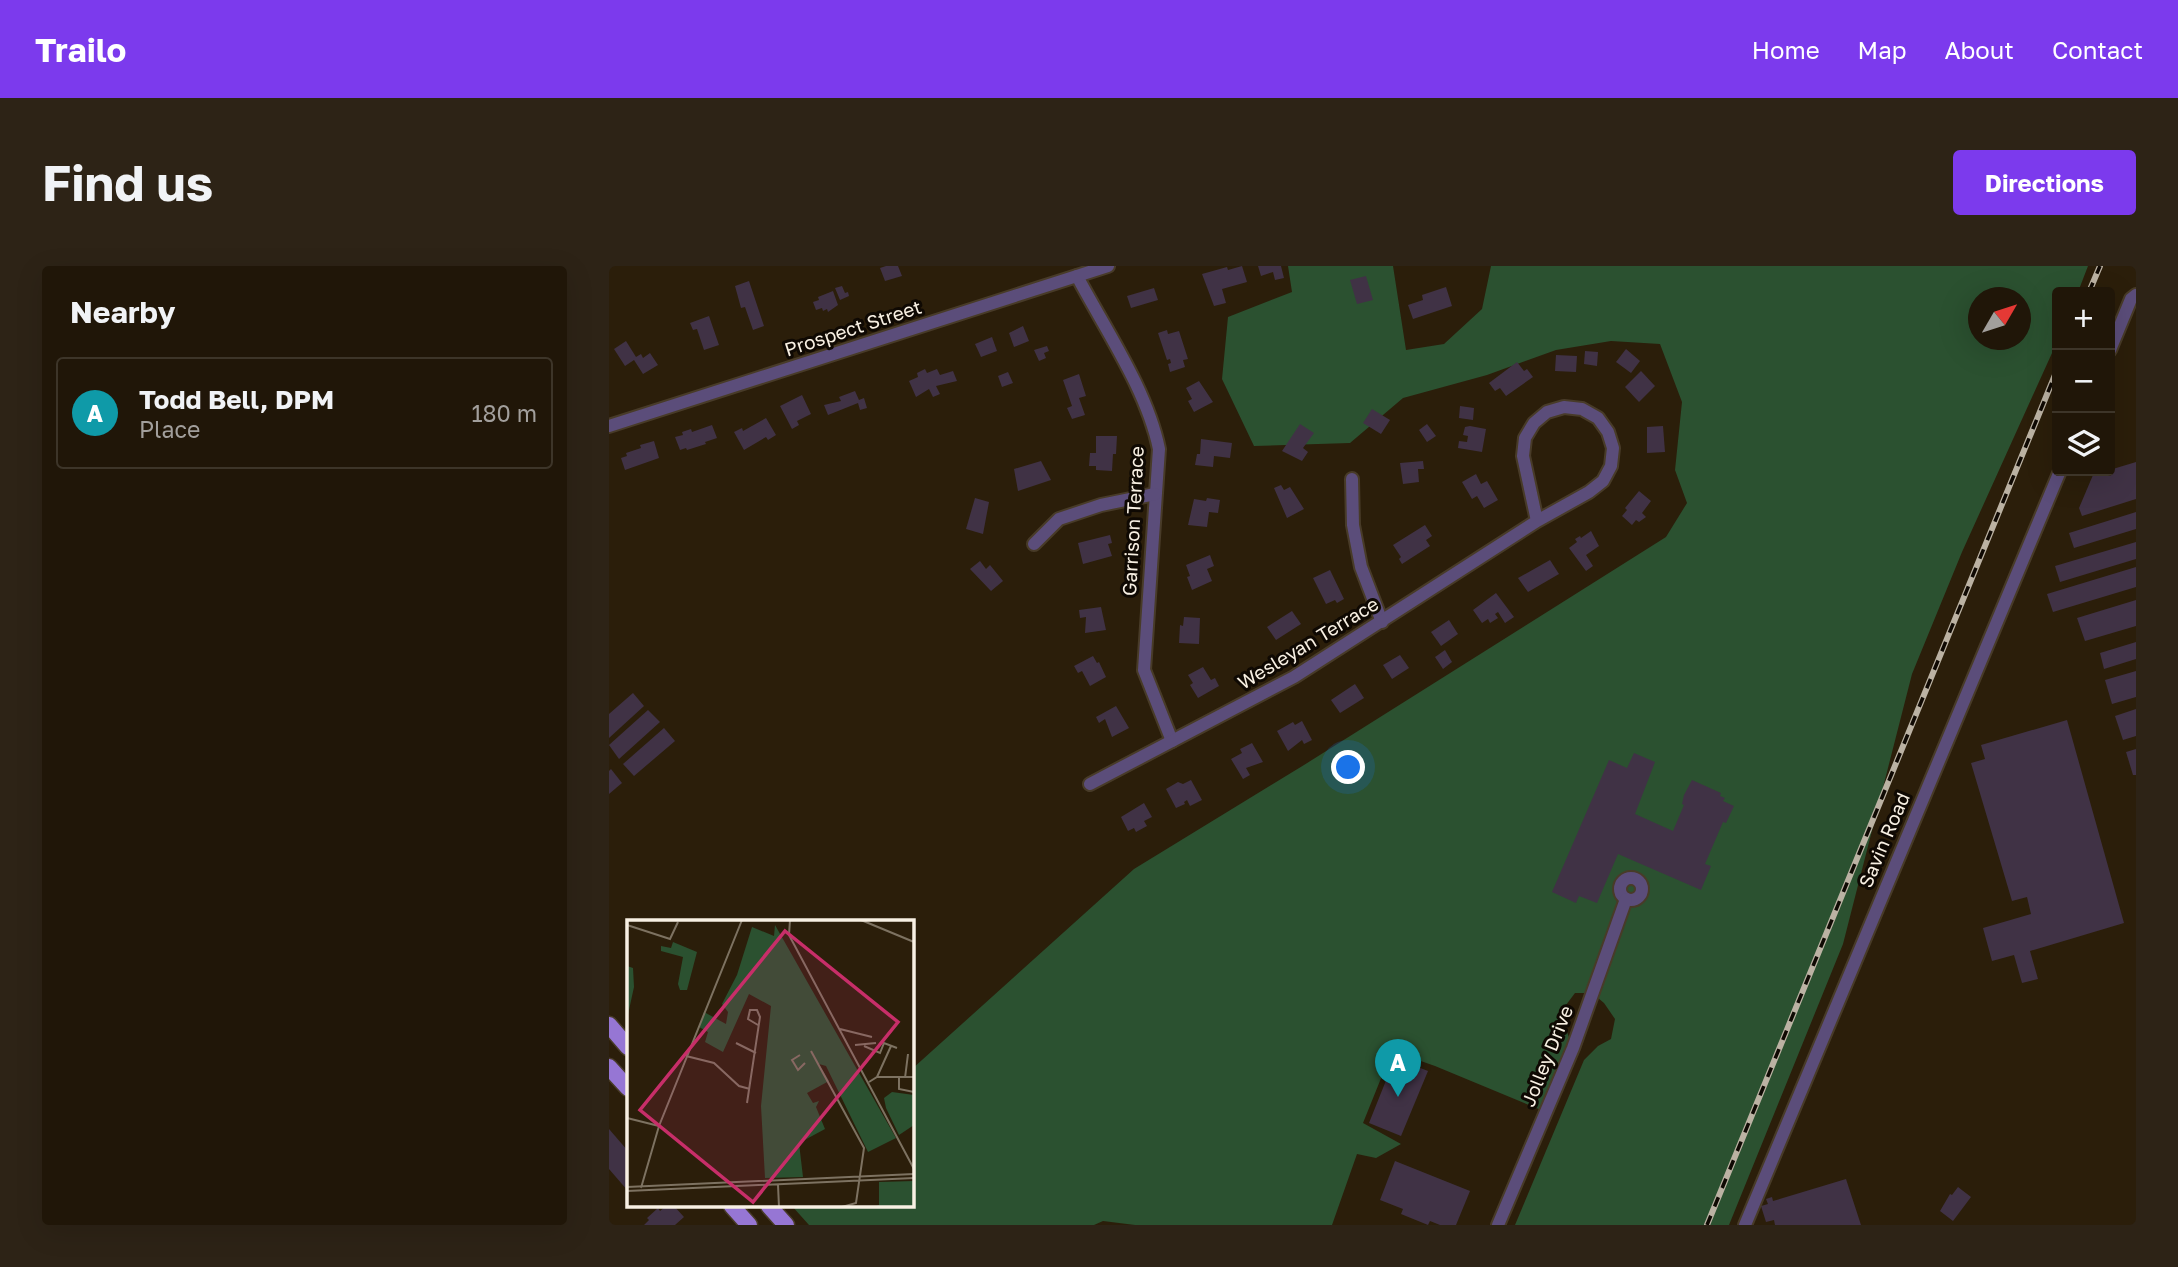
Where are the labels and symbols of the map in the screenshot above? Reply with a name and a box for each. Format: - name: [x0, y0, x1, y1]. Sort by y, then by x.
- north arrow: [1968, 287, 2031, 350]
- street label: Prospect Street: [781, 295, 924, 361]
- street label: Garrison Terrace: [1117, 446, 1148, 596]
- street label: Wesleyan Terrace: [1233, 591, 1382, 694]
- your location: [1331, 750, 1365, 784]
- street label: Savin Road: [1853, 789, 1914, 891]
- inset map: [627, 920, 913, 1208]
- street label: Jolley Drive: [1516, 1002, 1577, 1110]
- pin: A: [1375, 1039, 1421, 1097]

